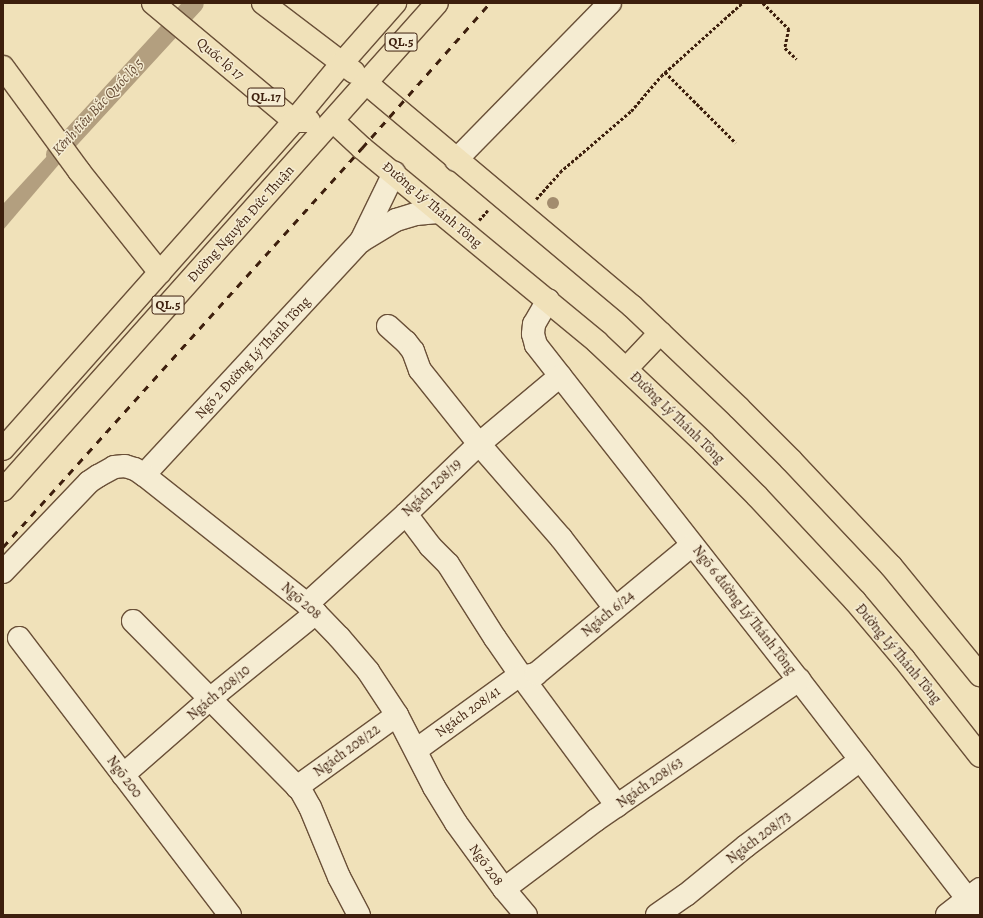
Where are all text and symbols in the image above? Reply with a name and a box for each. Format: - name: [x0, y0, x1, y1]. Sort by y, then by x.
- road number: QL.5: [384, 31, 418, 53]
- street label: Quốc lộ 17: [193, 34, 247, 84]
- water label: Kênh tiêu Bắc Quốc lộ 5: [48, 55, 148, 159]
- road number: QL.17: [247, 86, 285, 108]
- street label: Đường Lý Thánh Tông: [379, 158, 485, 252]
- street label: Đường Nguyễn Đức Thuận: [184, 162, 298, 286]
- street label: Ngõ 2 Đường Lý Thánh Tông: [192, 293, 314, 423]
- road number: QL.5: [151, 294, 185, 316]
- street label: Đường Lý Thánh Tông: [626, 369, 728, 467]
- street label: Ngách 208/19: [399, 456, 465, 520]
- street label: Ngõ 6 đường Lý Thánh Tông: [689, 542, 799, 678]
- street label: Ngõ 208: [278, 579, 324, 623]
- street label: Ngách 6/24: [578, 587, 638, 641]
- street label: Đường Lý Thánh Tông: [851, 601, 945, 707]
- street label: Ngách 208/10: [184, 662, 254, 724]
- street label: Ngách 208/41: [432, 683, 504, 741]
- street label: Ngách 208/22: [310, 721, 384, 781]
- street label: Ngõ 200: [103, 753, 145, 801]
- street label: Ngách 208/63: [614, 754, 686, 812]
- street label: Ngách 208/73: [723, 808, 795, 868]
- street label: Ngõ 208: [465, 841, 507, 889]

